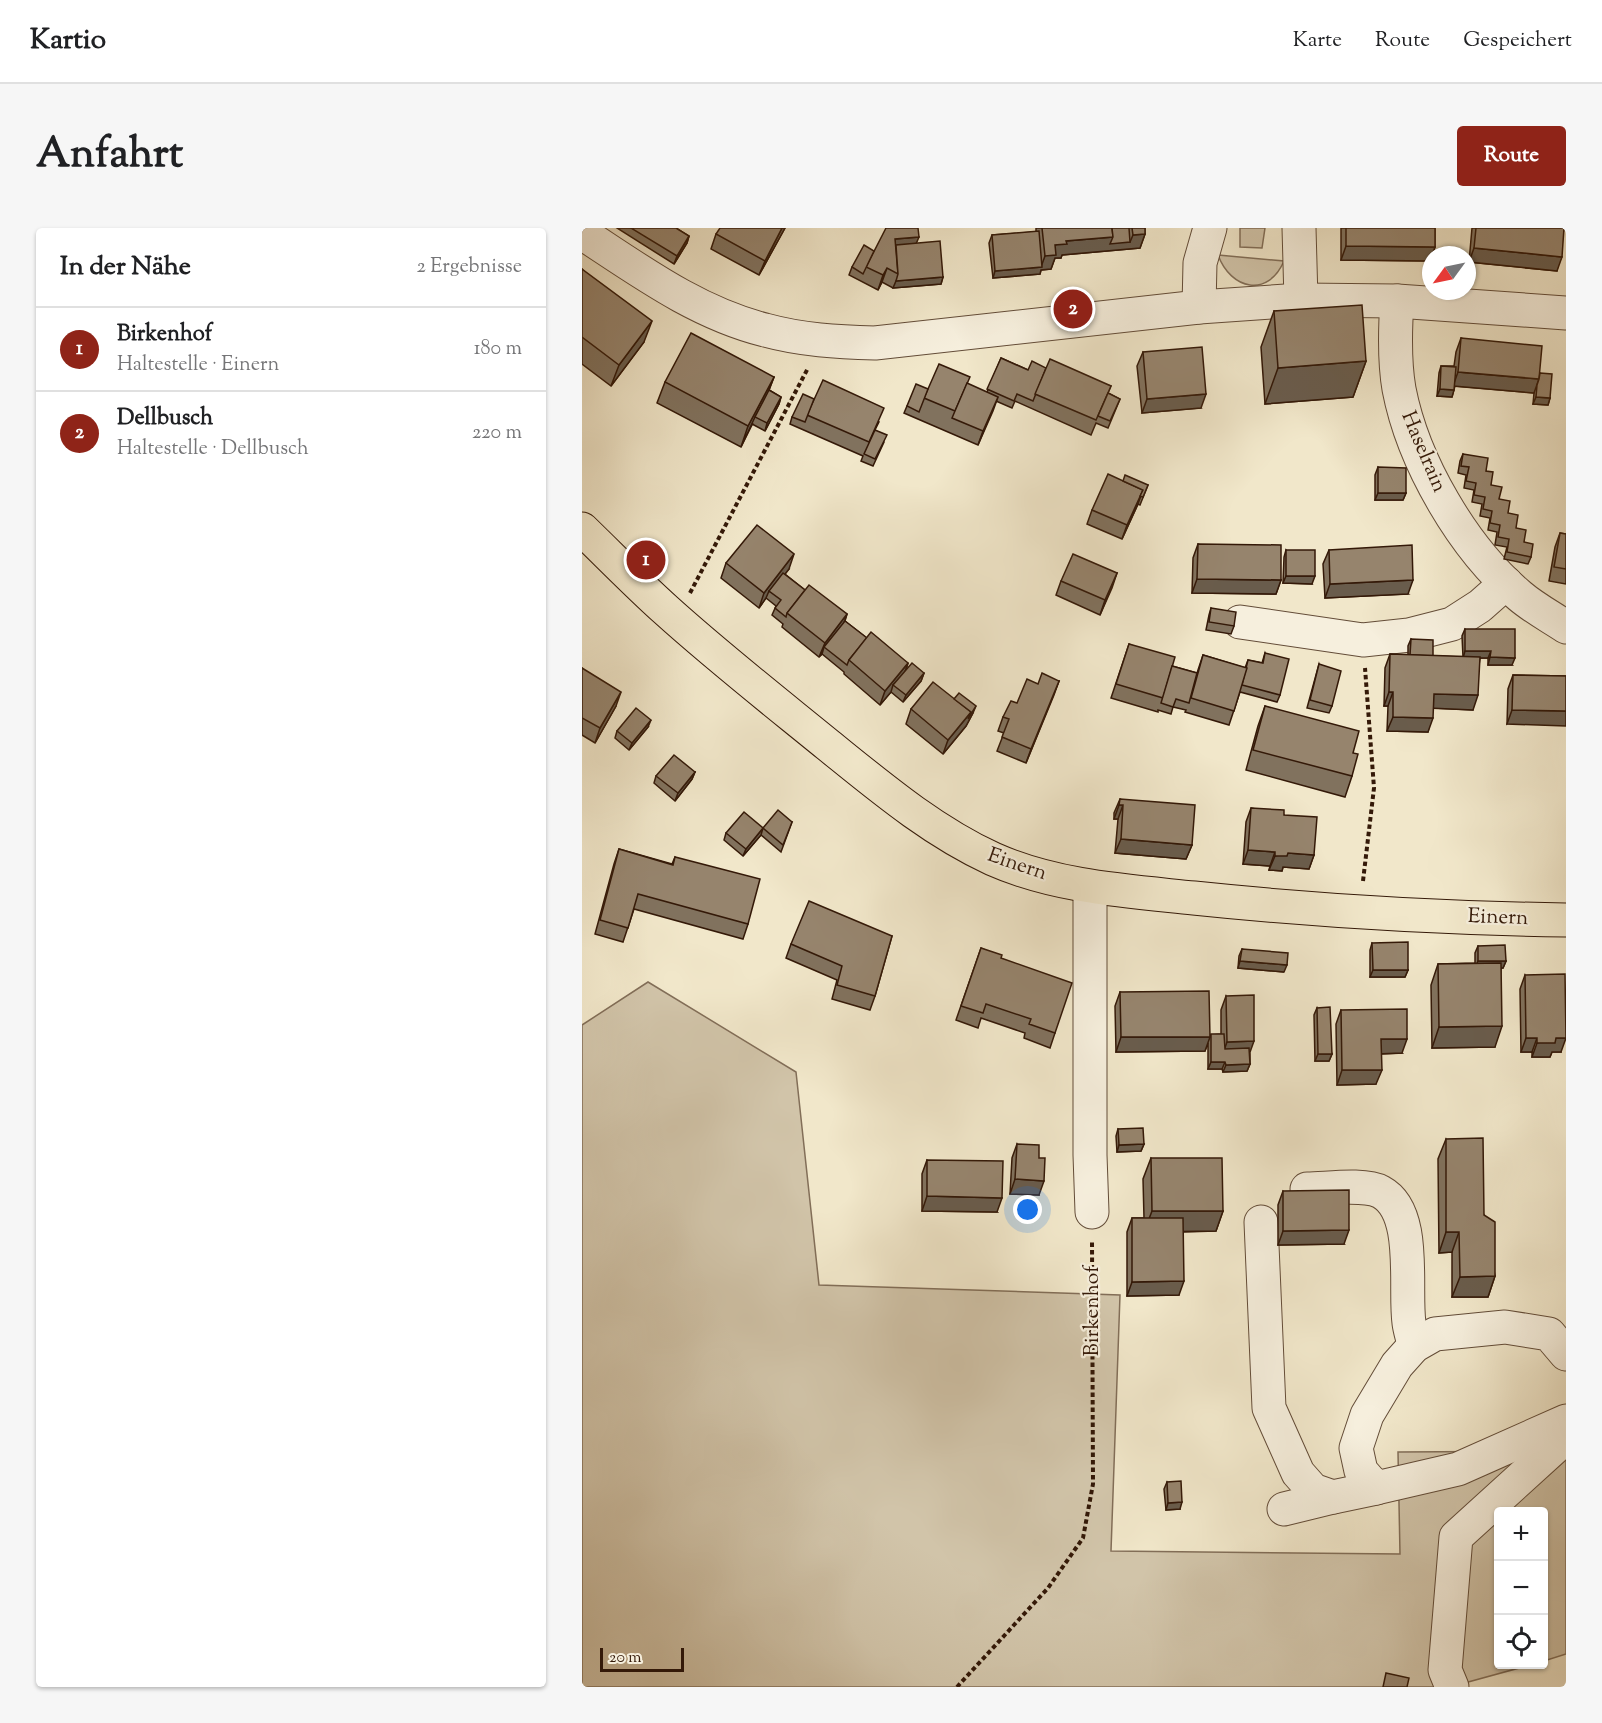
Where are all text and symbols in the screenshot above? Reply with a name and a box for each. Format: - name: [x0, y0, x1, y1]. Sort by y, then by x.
- text: Kartio: [30, 21, 106, 61]
- text: Karte: [1293, 26, 1342, 56]
- text: Route: [1375, 26, 1430, 56]
- text: Gespeichert: [1463, 26, 1572, 56]
- text: Anfahrt: [36, 126, 183, 186]
- button: Route: [1457, 126, 1566, 186]
- north arrow: [1422, 246, 1476, 300]
- text: In der Nähe: [60, 249, 191, 286]
- text: 2 Ergebnisse: [417, 253, 522, 282]
- pin: 2: [1054, 286, 1092, 332]
- text: Birkenhof: [117, 319, 212, 351]
- text: 1: [76, 335, 83, 364]
- text: 180 m: [474, 335, 522, 364]
- text: Haltestelle · Einern: [117, 351, 279, 380]
- text: Dellbusch: [117, 403, 213, 435]
- street label: Haselrain: [1392, 407, 1454, 497]
- text: 2: [75, 419, 84, 448]
- text: 220 m: [472, 419, 522, 448]
- text: Haltestelle · Dellbusch: [117, 435, 309, 464]
- pin: 1: [626, 538, 666, 582]
- street label: Einern: [983, 841, 1051, 889]
- street label: Einern: [1467, 902, 1529, 934]
- your location: [1013, 1195, 1042, 1224]
- street label: Birkenhof: [1078, 1264, 1108, 1356]
- map controls: [1494, 1507, 1548, 1669]
- button: +: [1494, 1507, 1548, 1561]
- button: −: [1494, 1561, 1548, 1615]
- button: locate: [1494, 1615, 1548, 1669]
- scale bar: [600, 1645, 684, 1672]
- text: 20 m: [609, 1647, 642, 1670]

